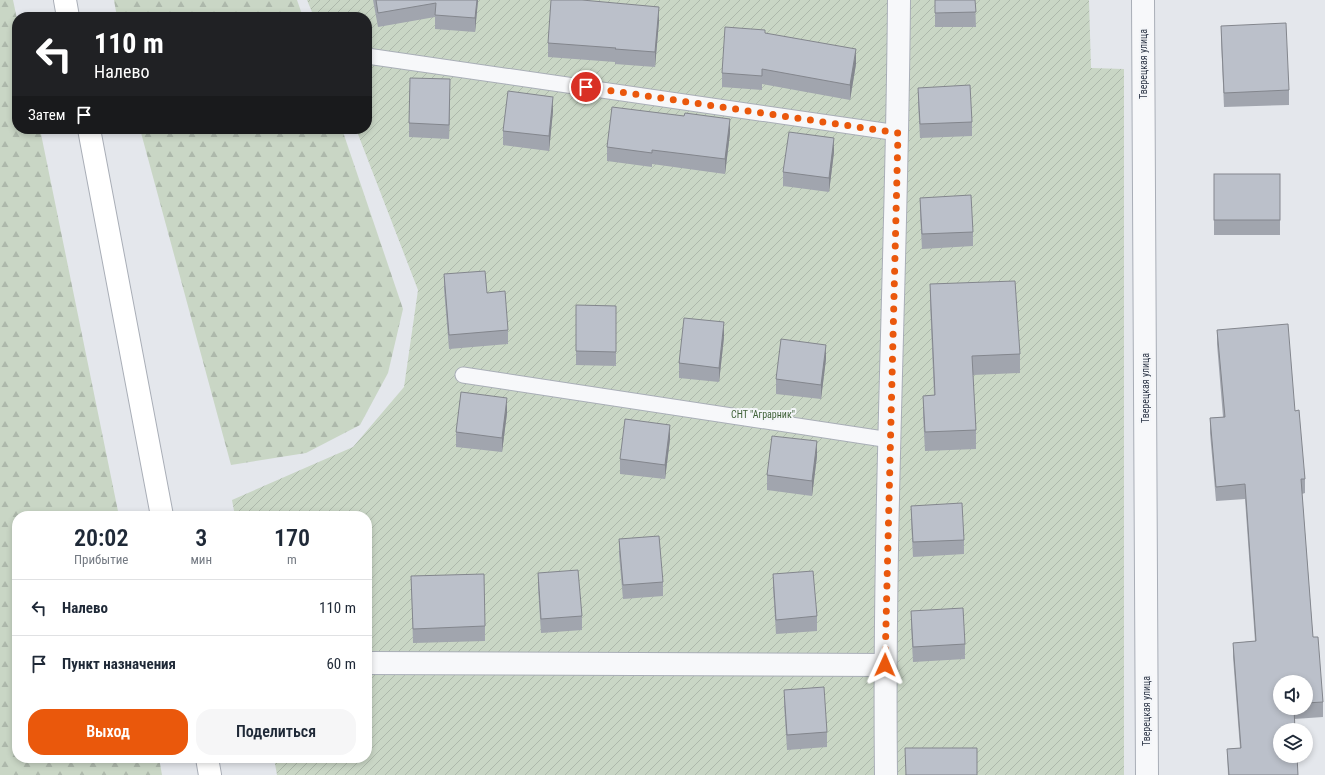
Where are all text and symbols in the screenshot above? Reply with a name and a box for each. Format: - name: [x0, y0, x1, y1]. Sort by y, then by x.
- text: 110 m: [94, 27, 164, 60]
- icon: left: [28, 28, 80, 80]
- street label: Тверецкая улица: [1138, 29, 1149, 99]
- text: Налево: [94, 61, 150, 82]
- pin: [569, 70, 603, 104]
- icon: arrive: [575, 76, 597, 98]
- icon: arrive: [73, 104, 95, 126]
- text: Затем: [28, 106, 65, 124]
- street label: Тверецкая улица: [1140, 353, 1151, 423]
- park label: СНТ "Аграрник": [731, 409, 795, 420]
- text: 20:02: [74, 524, 129, 552]
- text: 3: [195, 524, 207, 552]
- text: 170: [274, 524, 310, 552]
- text: Прибытие: [74, 552, 128, 567]
- text: мин: [190, 552, 212, 567]
- text: m: [287, 552, 297, 567]
- icon: left: [28, 597, 50, 619]
- text: Налево: [62, 599, 108, 617]
- text: 110 m: [319, 599, 356, 617]
- position arrow: [864, 644, 906, 686]
- icon: arrive: [28, 653, 50, 675]
- text: Пункт назначения: [62, 655, 176, 673]
- text: 60 m: [326, 655, 356, 673]
- map controls: [1273, 675, 1313, 763]
- button: sound: [1273, 675, 1313, 715]
- street label: Тверецкая улица: [1141, 676, 1152, 746]
- button: Выход: [28, 709, 188, 755]
- button: Поделиться: [196, 709, 356, 755]
- button: layers: [1273, 723, 1313, 763]

